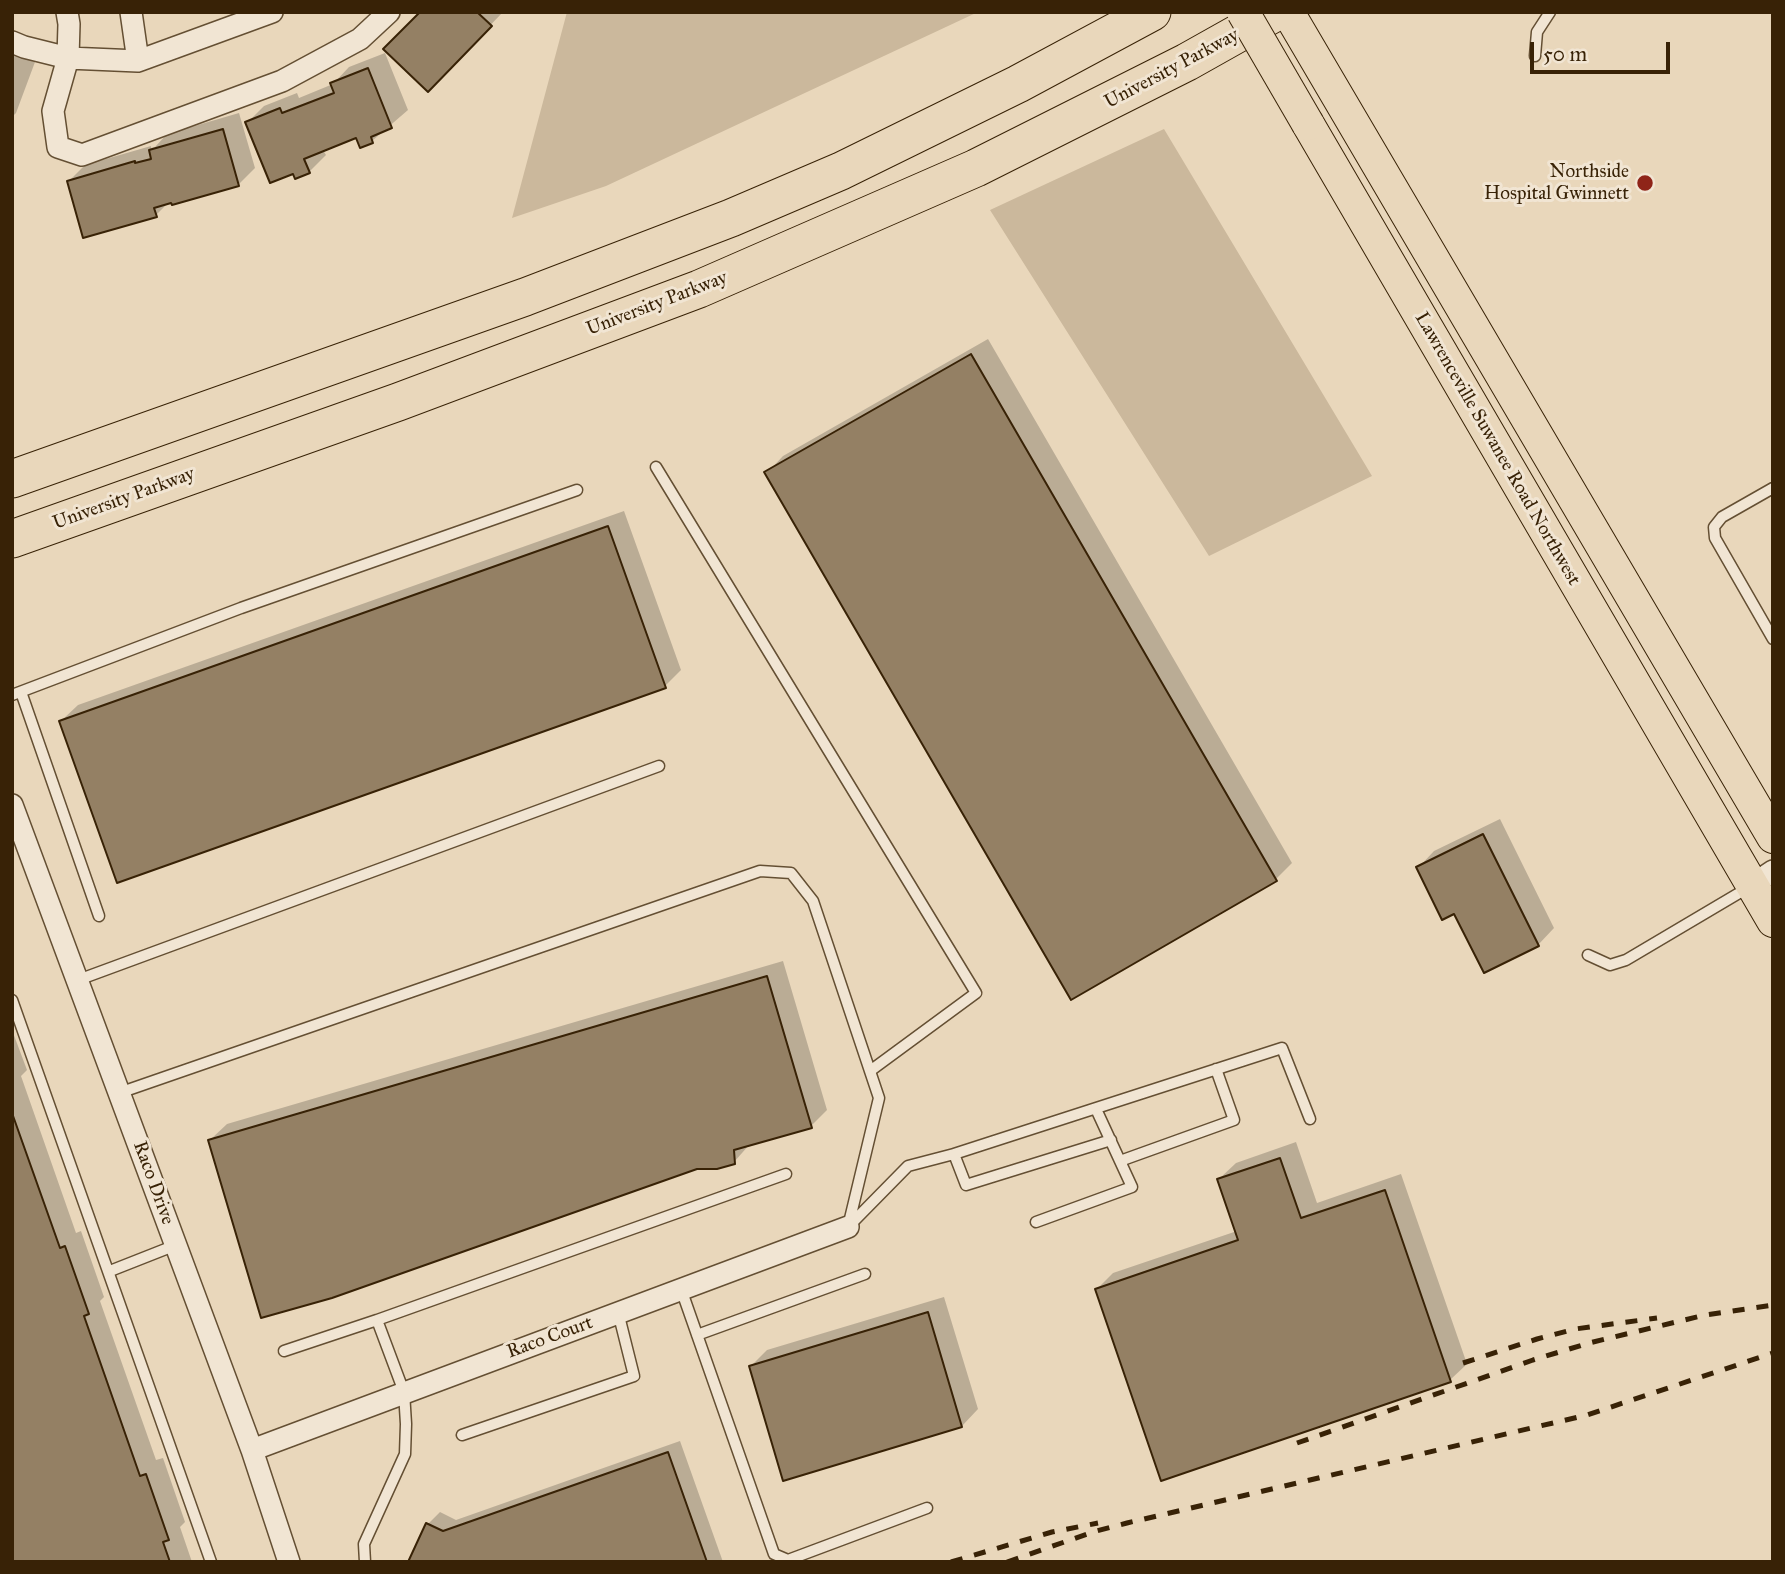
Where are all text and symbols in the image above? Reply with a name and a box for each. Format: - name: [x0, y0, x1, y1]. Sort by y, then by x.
- street label: University Parkway: [1101, 24, 1243, 114]
- scale bar: [1533, 28, 1673, 72]
- text: 50 m: [1543, 41, 1587, 67]
- place label: Northside Hospital Gwinnett: [1484, 161, 1629, 205]
- marker: Northside Hospital Gwinnett: [1635, 173, 1655, 193]
- street label: University Parkway: [583, 267, 731, 341]
- street label: Lawrenceville Suwanee Road Northwest: [1409, 308, 1585, 590]
- street label: University Parkway: [50, 463, 198, 535]
- street label: Raco Drive: [127, 1138, 179, 1228]
- street label: Raco Court: [504, 1312, 596, 1364]

